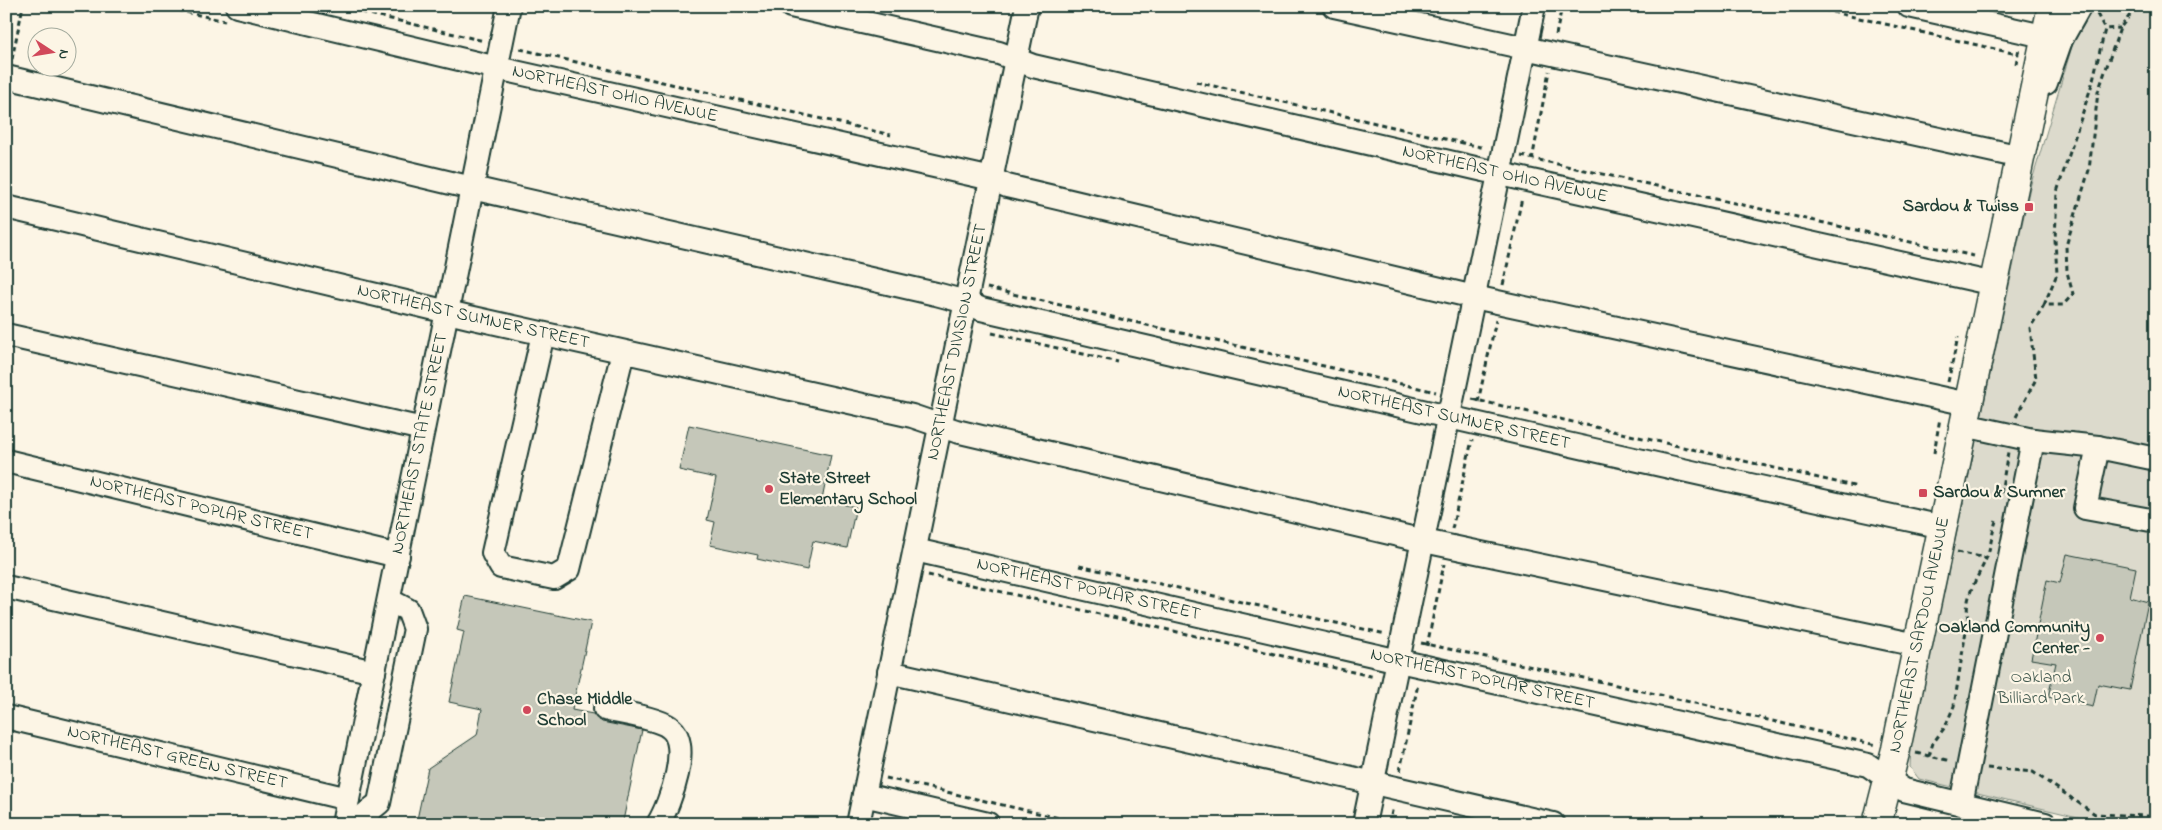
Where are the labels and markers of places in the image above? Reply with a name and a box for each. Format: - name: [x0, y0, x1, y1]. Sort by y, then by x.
- place label: Sardou & Twiss: [1903, 194, 2019, 220]
- marker: Sardou & Twiss: [2023, 201, 2035, 213]
- place label: State Street Elementary School: [779, 466, 917, 514]
- place label: Sardou & Sumner: [1933, 480, 2066, 506]
- marker: State Street Elementary School: [763, 483, 775, 495]
- marker: Sardou & Sumner: [1917, 487, 1929, 499]
- place label: Oakland Community Center -: [1939, 615, 2090, 662]
- marker: Oakland Community Center -: [2094, 632, 2106, 644]
- place label: Chase Middle School: [537, 687, 633, 734]
- marker: Chase Middle School: [521, 704, 533, 716]

